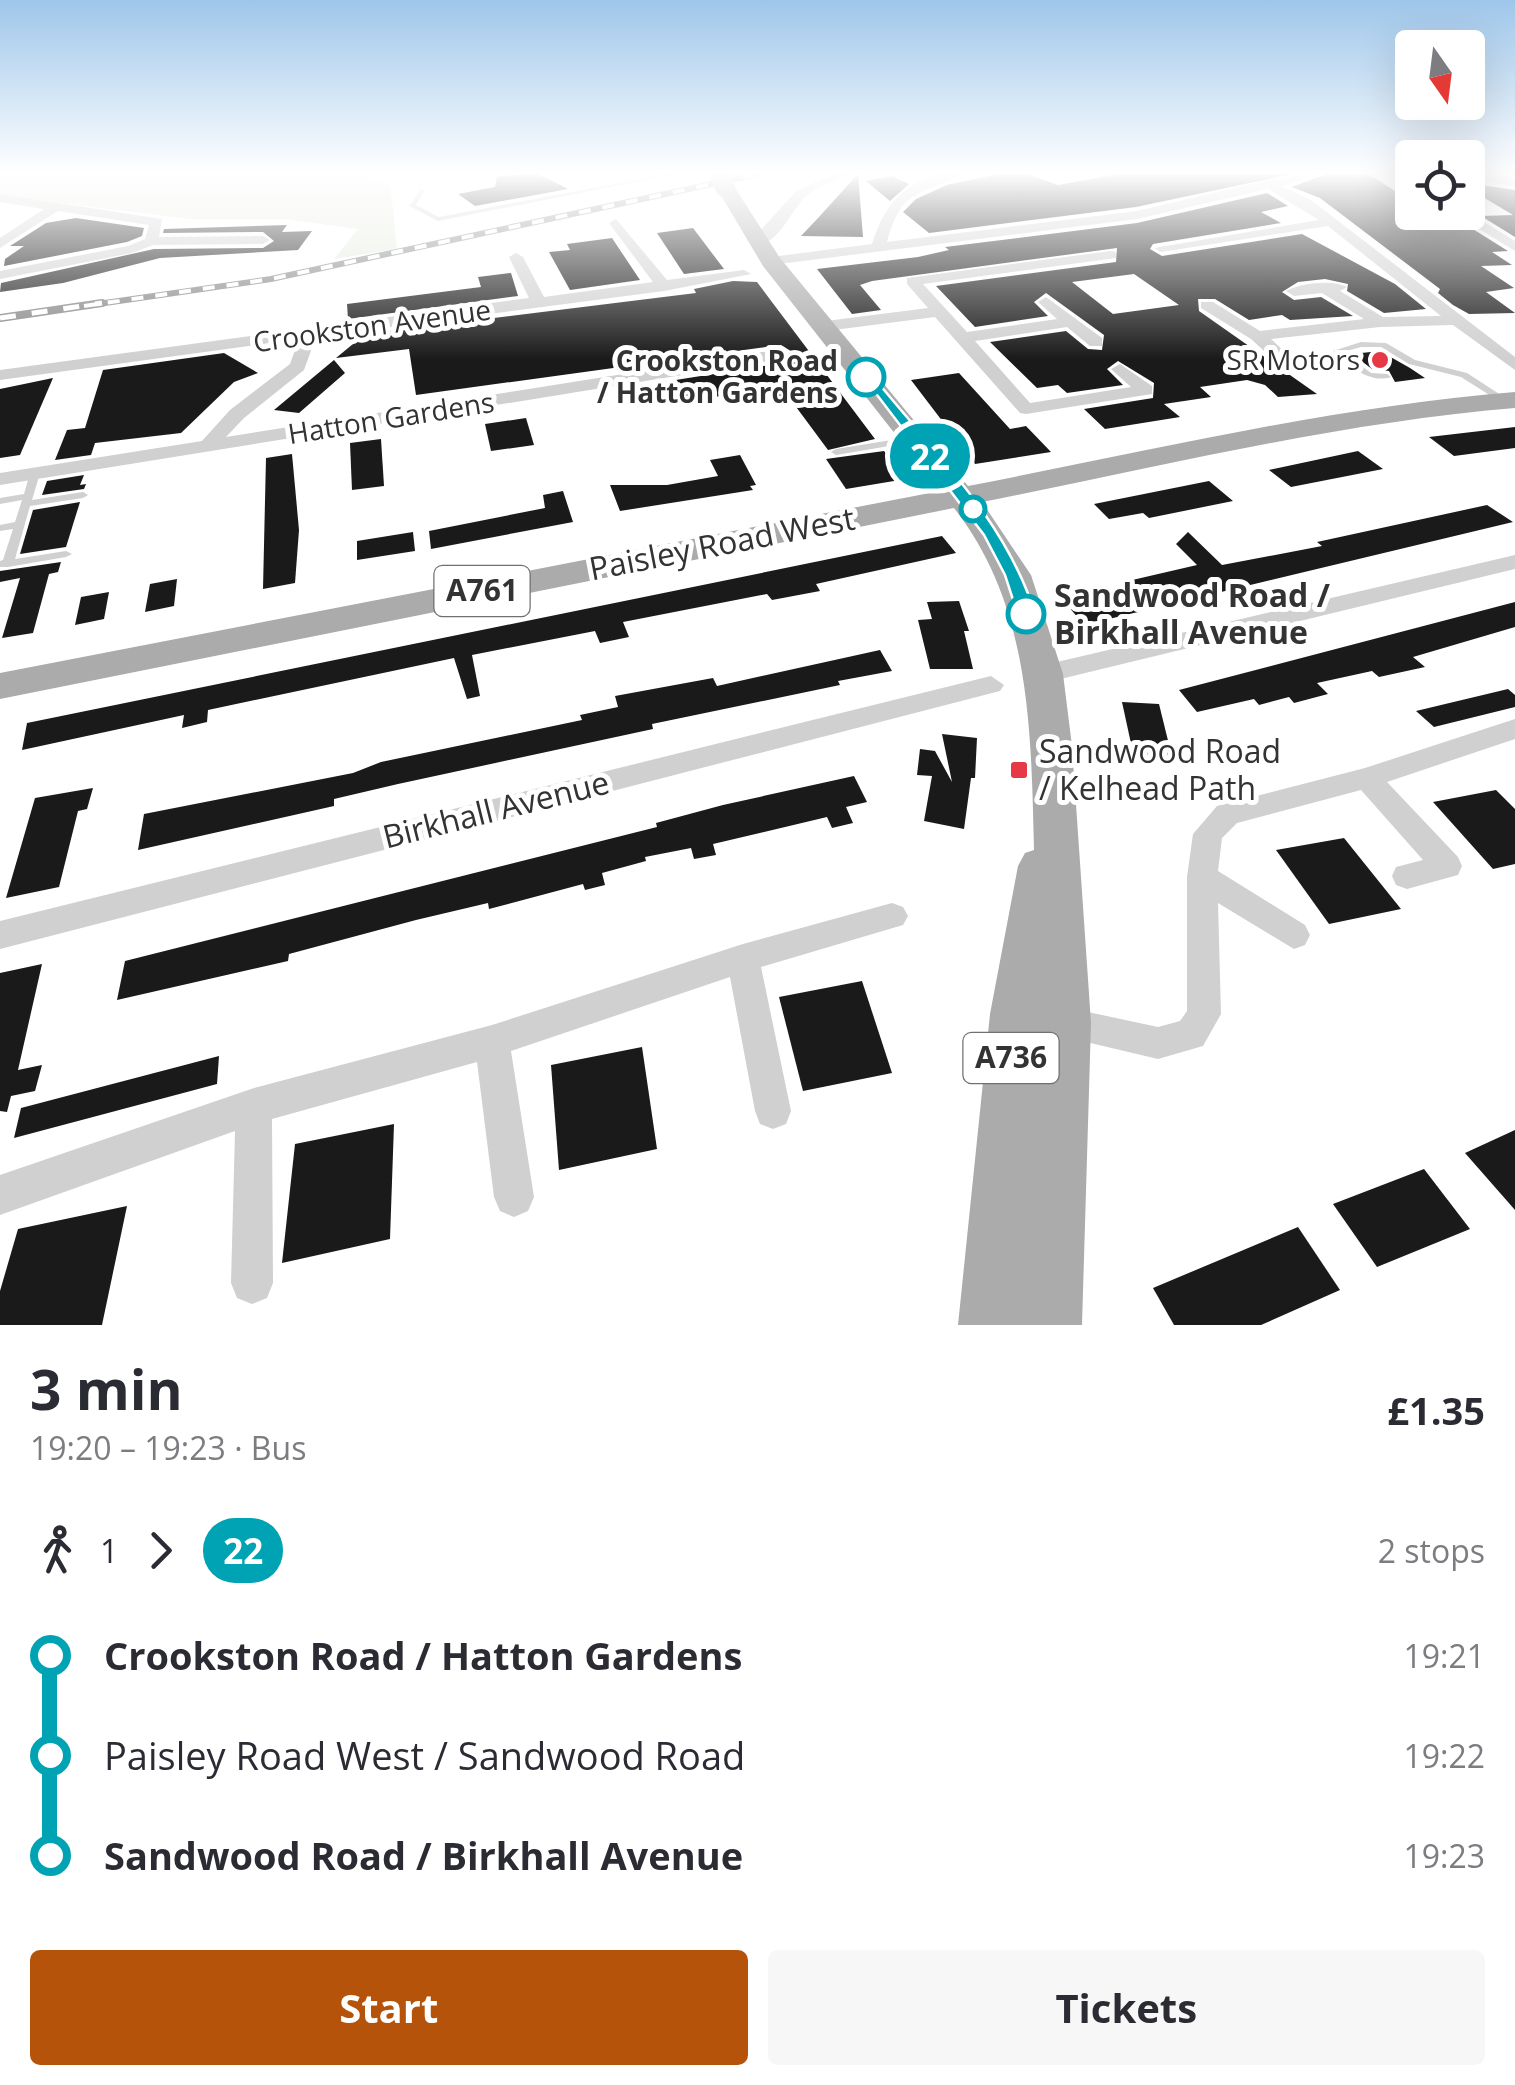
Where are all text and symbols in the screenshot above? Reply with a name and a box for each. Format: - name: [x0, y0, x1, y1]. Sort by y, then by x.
- north arrow: [1395, 30, 1485, 120]
- map controls: [1395, 30, 1485, 230]
- button: locate: [1395, 140, 1485, 230]
- street label: Crookston Avenue: [251, 290, 493, 360]
- place label: SR Motors: [1226, 340, 1360, 378]
- place label: Crookston Road / Hatton Gardens: [597, 341, 838, 411]
- marker: SR Motors: [1369, 349, 1391, 371]
- marker: Crookston Road / Hatton Gardens: [847, 358, 885, 396]
- street label: Hatton Gardens: [285, 382, 497, 452]
- line badge: 22: [885, 424, 975, 488]
- text: 22: [910, 433, 950, 480]
- street label: Paisley Road West: [585, 496, 858, 589]
- unlabelled marker: [960, 496, 986, 522]
- road number: A761: [434, 566, 530, 616]
- place label: Sandwood Road / Birkhall Avenue: [1054, 573, 1331, 653]
- marker: Sandwood Road / Birkhall Avenue: [1007, 595, 1045, 633]
- place label: Sandwood Road / Kelhead Path: [1039, 729, 1281, 809]
- marker: Sandwood Road / Kelhead Path: [1008, 759, 1030, 781]
- street label: Birkhall Avenue: [378, 760, 613, 857]
- road number: A736: [964, 1033, 1058, 1083]
- text: 3 min: [30, 1351, 183, 1426]
- text: £1.35: [1387, 1384, 1485, 1436]
- text: 19:20 – 19:23 · Bus: [30, 1426, 306, 1469]
- icon: walk: [30, 1523, 85, 1578]
- icon: forward: [133, 1523, 188, 1578]
- text: 22: [223, 1527, 263, 1574]
- text: 1: [100, 1529, 118, 1572]
- text: 2 stops: [1378, 1529, 1485, 1572]
- text: Crookston Road / Hatton Gardens: [104, 1629, 742, 1681]
- text: 19:21: [1403, 1634, 1485, 1677]
- text: Paisley Road West / Sandwood Road: [104, 1729, 745, 1781]
- text: 19:22: [1403, 1734, 1485, 1777]
- text: Sandwood Road / Birkhall Avenue: [104, 1829, 743, 1881]
- text: 19:23: [1403, 1834, 1485, 1877]
- button: Start: [30, 1950, 748, 2065]
- button: Tickets: [768, 1950, 1485, 2065]

